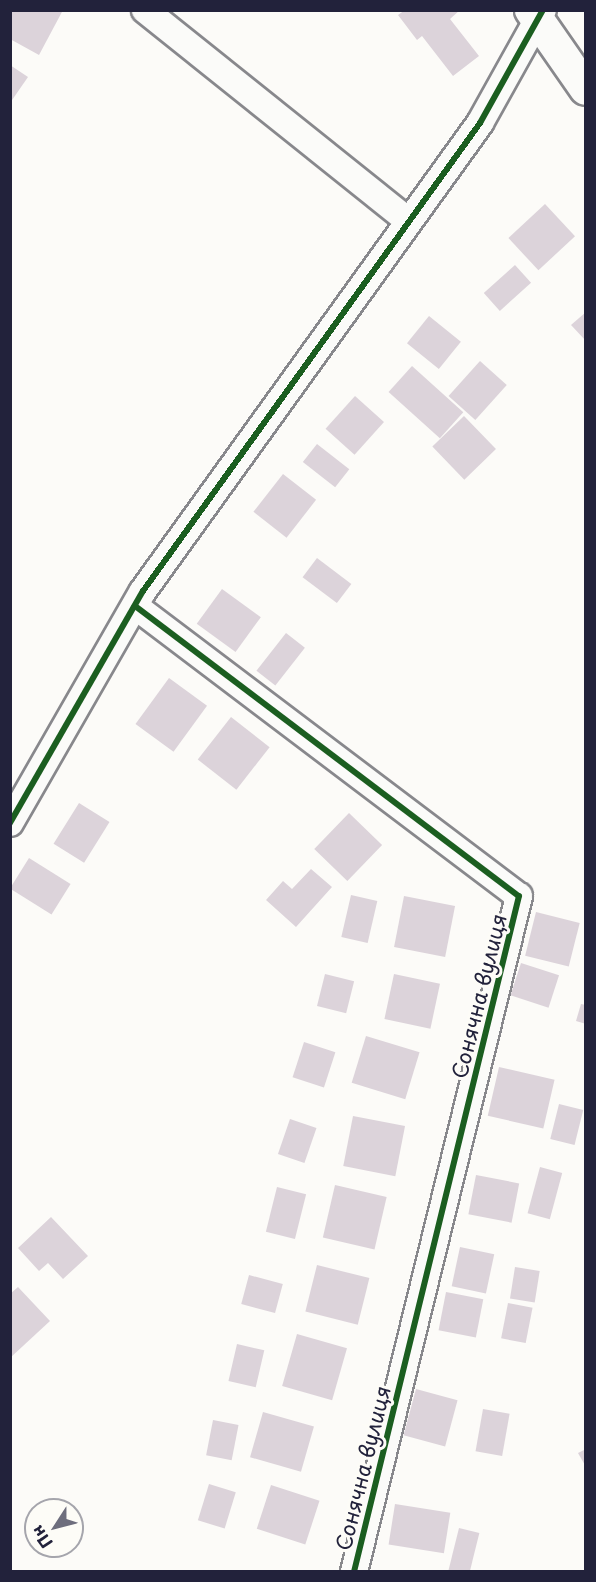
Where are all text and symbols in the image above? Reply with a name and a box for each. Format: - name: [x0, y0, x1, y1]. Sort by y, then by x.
- street label: Сонячна вулиця: [445, 910, 511, 1082]
- street label: Сонячна вулиця: [329, 1382, 395, 1554]
- north arrow: [24, 1498, 84, 1558]
- text: Пн: [25, 1521, 58, 1554]

